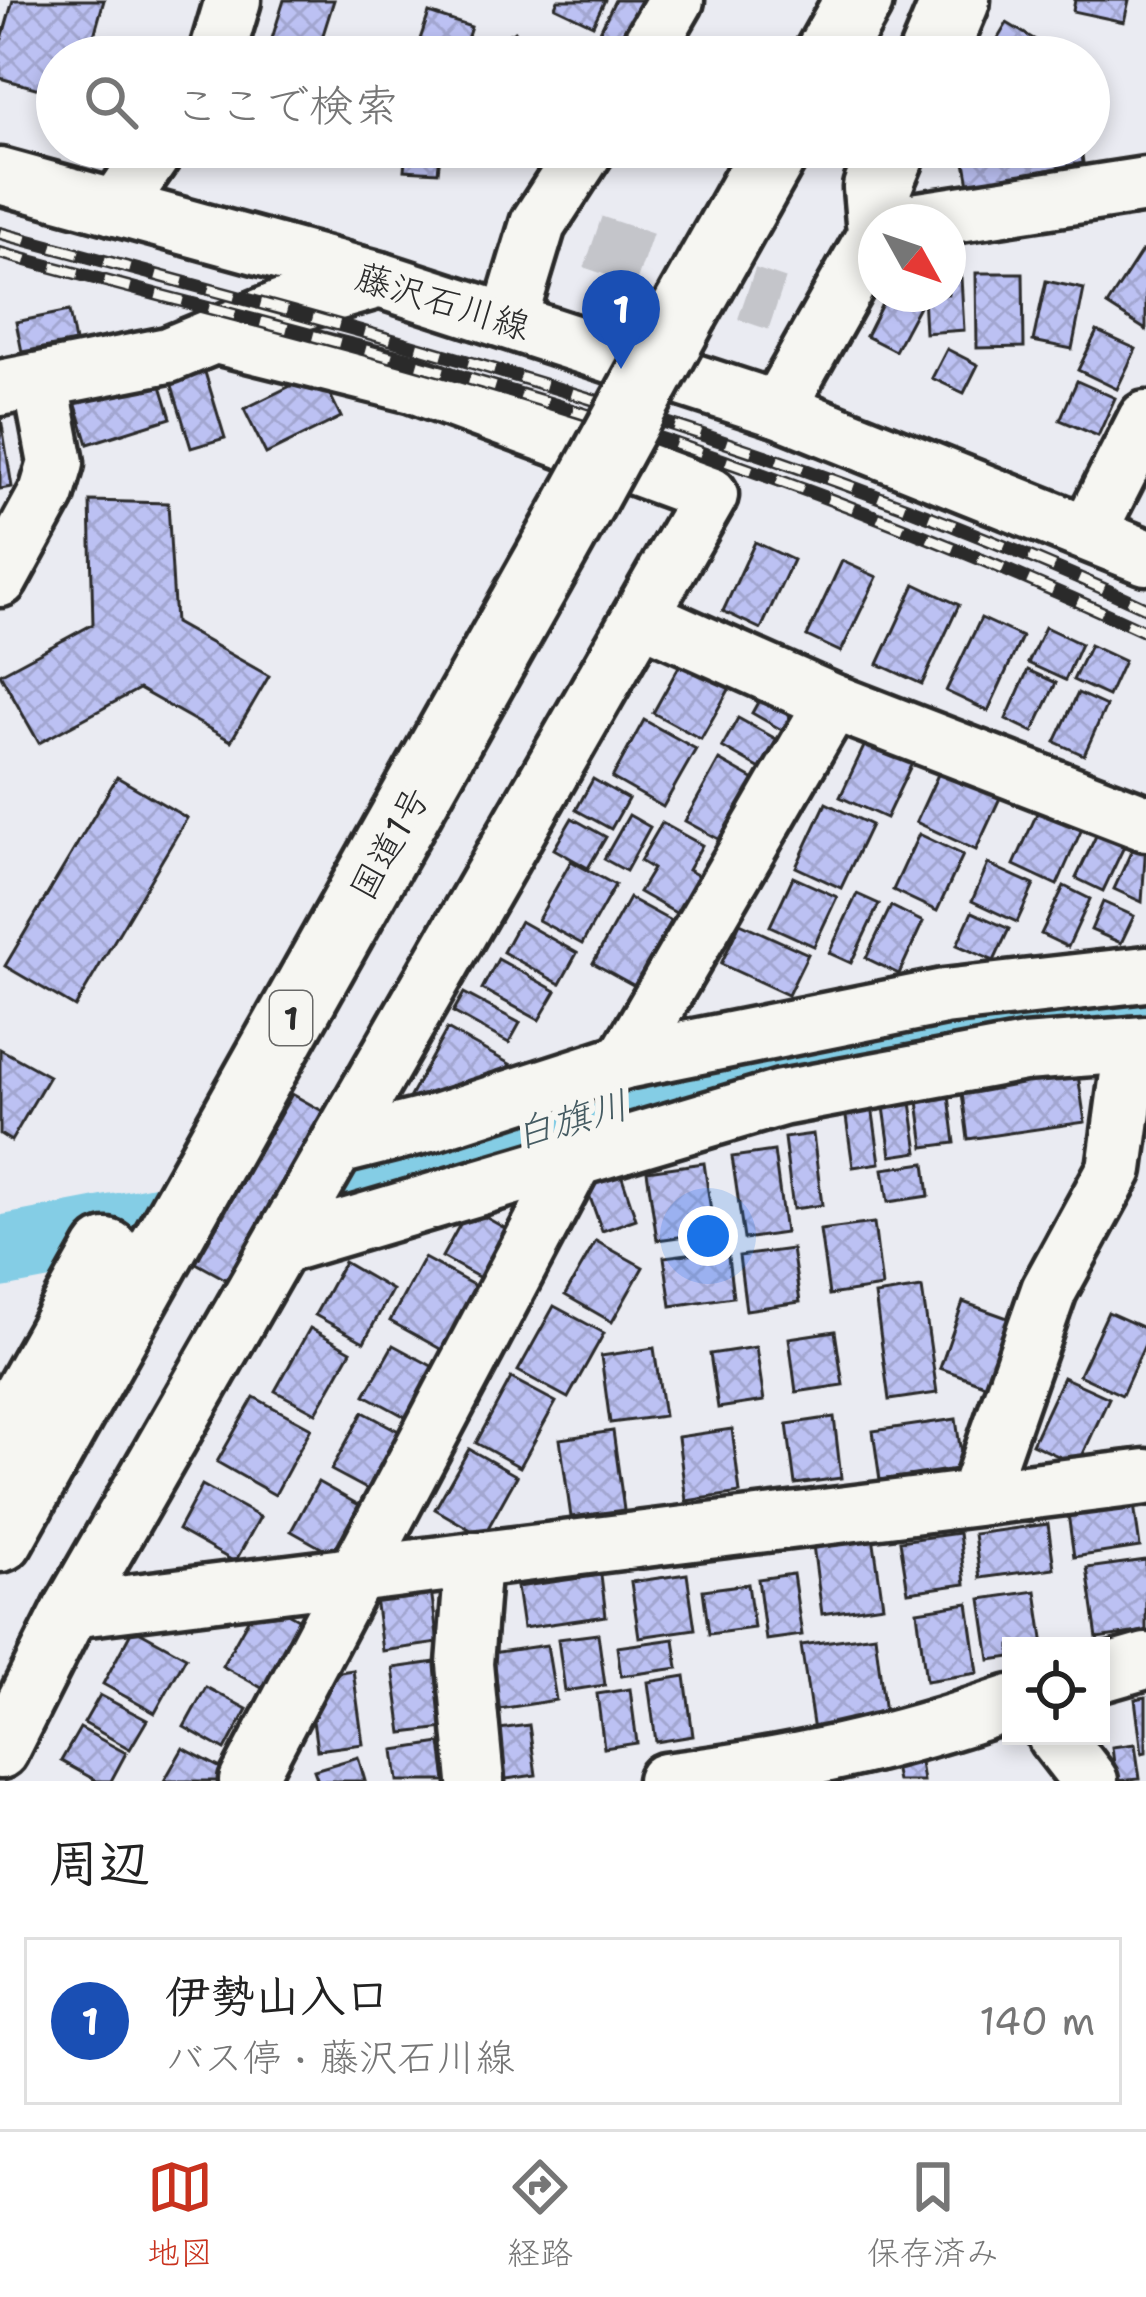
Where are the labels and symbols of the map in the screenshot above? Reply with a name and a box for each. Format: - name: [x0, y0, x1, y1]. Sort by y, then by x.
- north arrow: [858, 204, 966, 312]
- street label: 藤沢石川線: [350, 252, 536, 351]
- pin: 1: [582, 270, 660, 369]
- street label: 国道1号: [338, 778, 441, 909]
- road number: 1: [270, 991, 312, 1045]
- water label: 白旗川: [508, 1078, 634, 1160]
- your location: [678, 1206, 738, 1266]

